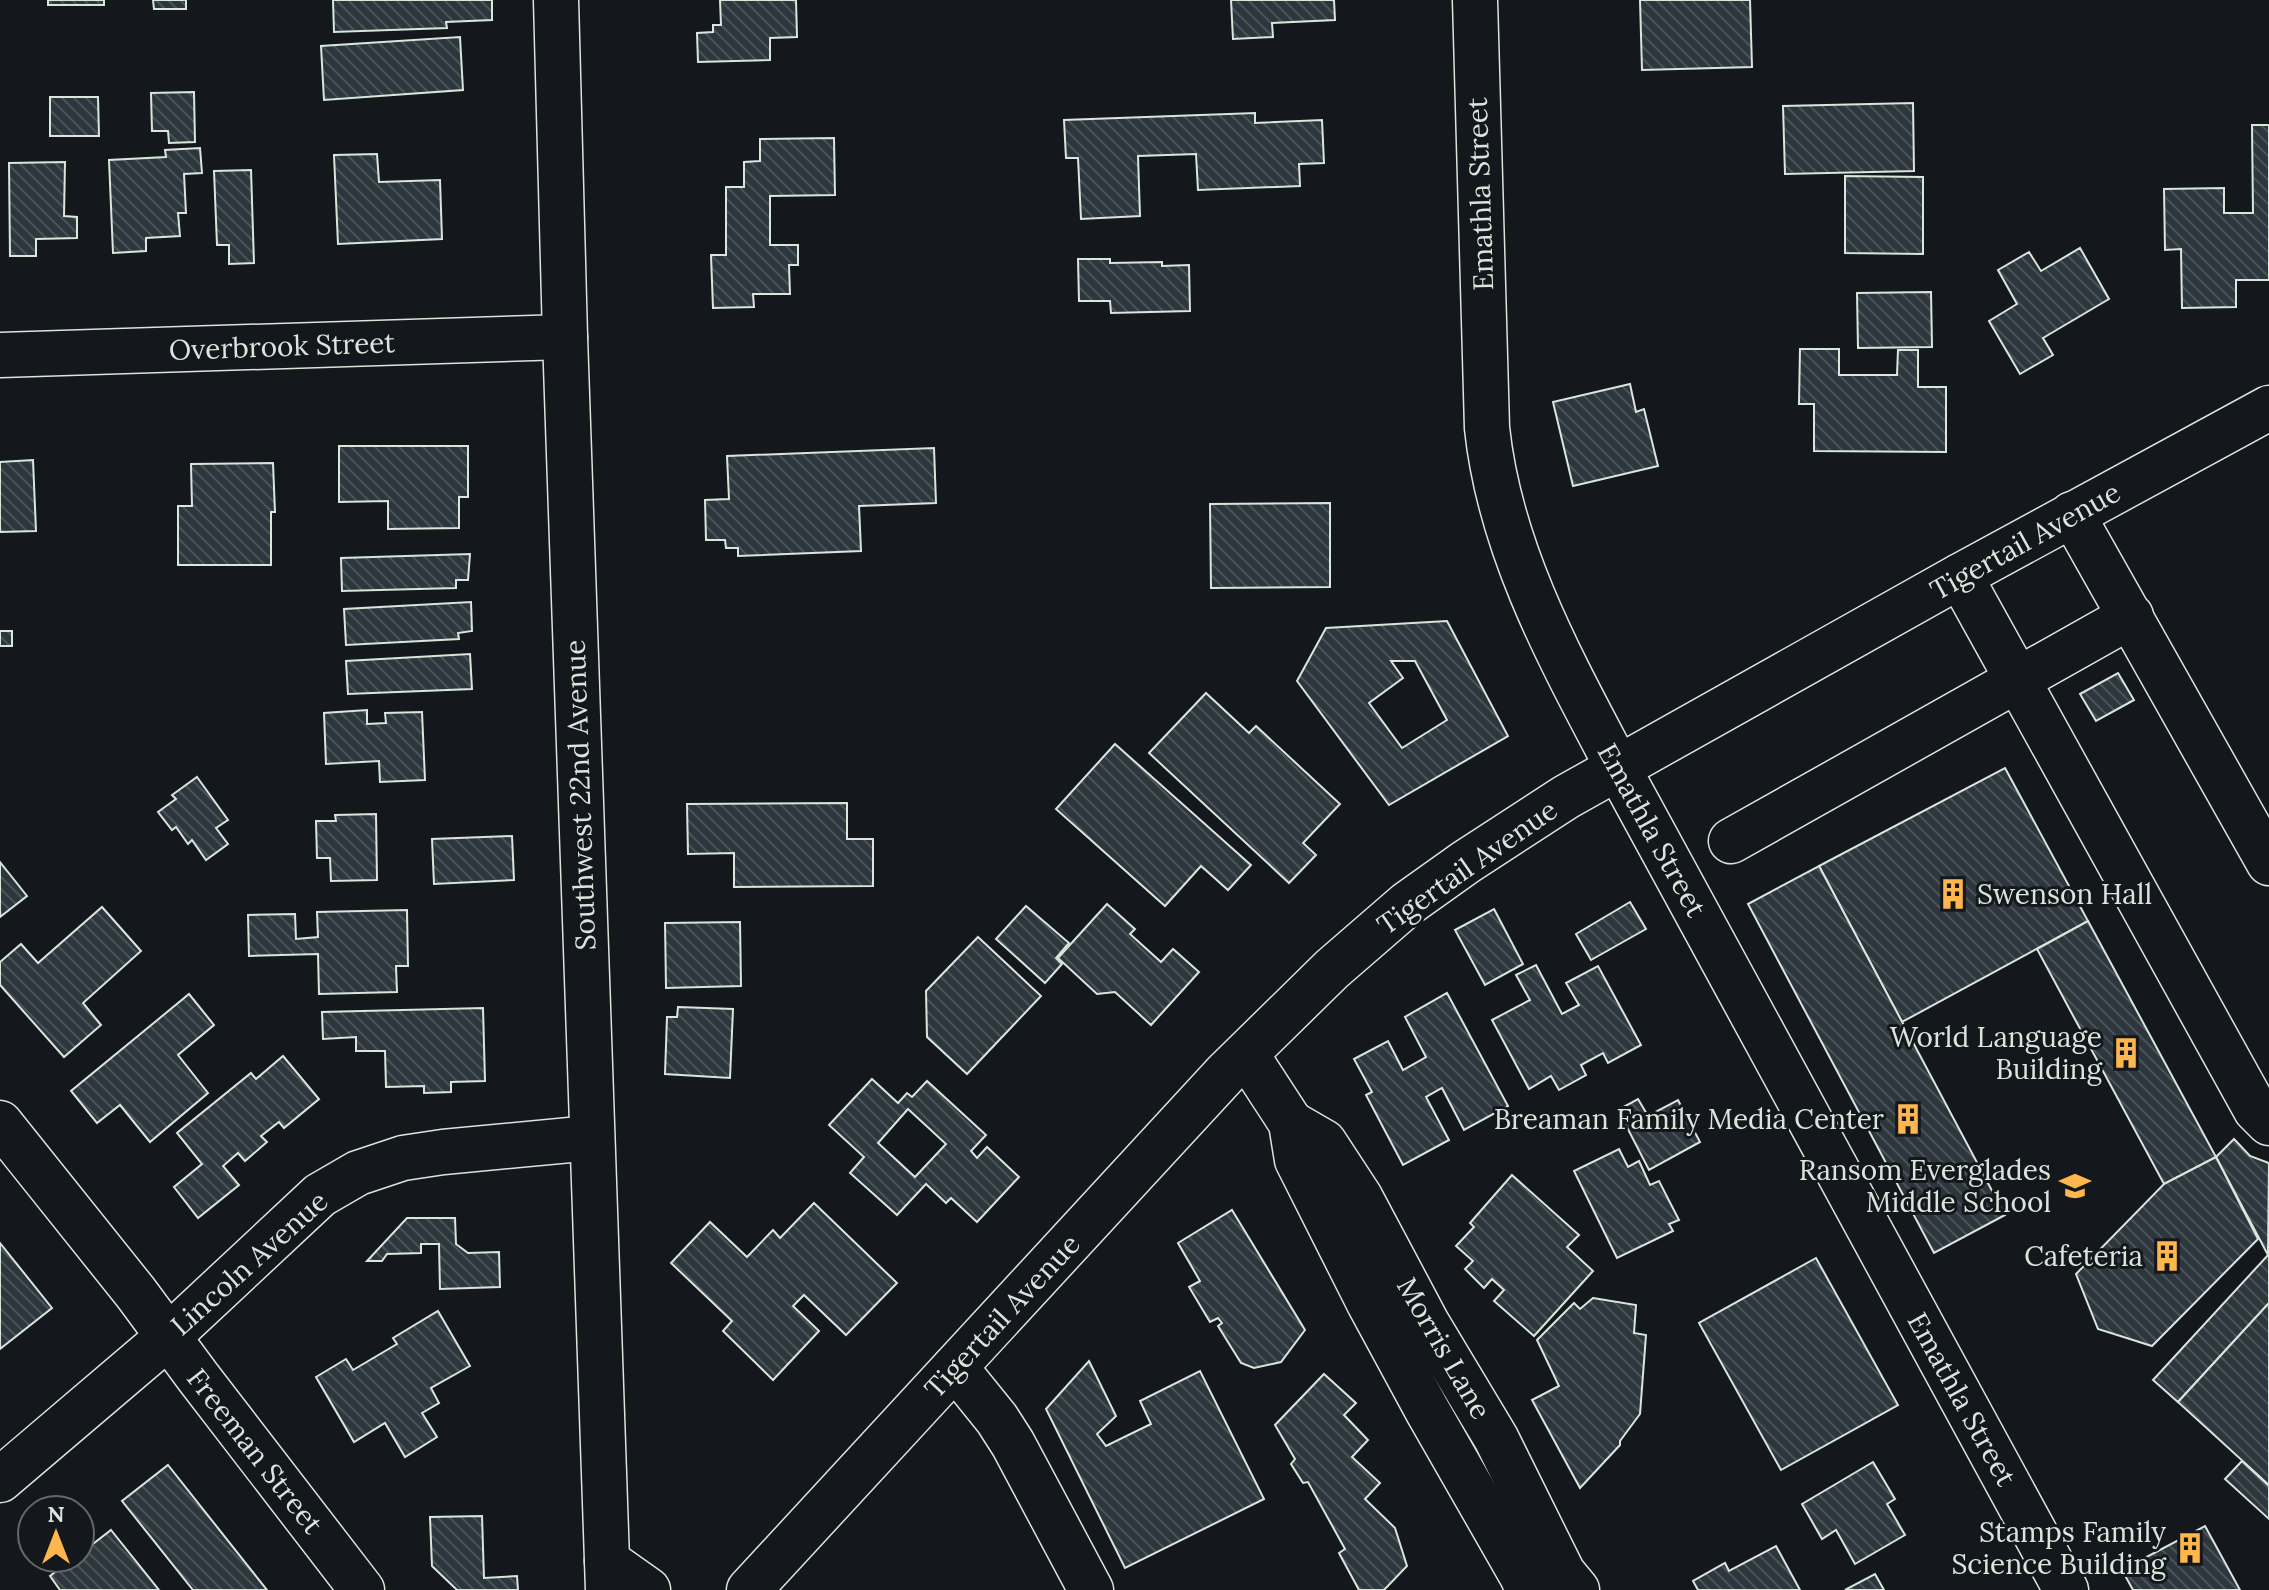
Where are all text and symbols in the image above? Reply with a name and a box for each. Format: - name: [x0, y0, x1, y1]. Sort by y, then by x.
- street label: Emathla Street: [1459, 97, 1501, 291]
- street label: Overbrook Street: [168, 324, 396, 368]
- street label: Tigertail Avenue: [1924, 474, 2126, 608]
- street label: Southwest 22nd Avenue: [557, 639, 603, 951]
- street label: Emathla Street: [1589, 737, 1715, 923]
- street label: Tigertail Avenue: [1370, 792, 1564, 942]
- place label: Swenson Hall: [1977, 876, 2152, 912]
- building icon: Swenson Hall: [1936, 877, 1970, 911]
- place label: World Language Building: [1890, 1019, 2103, 1087]
- building icon: World Language Building: [2109, 1036, 2143, 1070]
- place label: Breaman Family Media Center: [1494, 1101, 1884, 1137]
- building icon: Breaman Family Media Center: [1891, 1102, 1925, 1136]
- place label: Ransom Everglades Middle School: [1799, 1152, 2051, 1220]
- school or university icon: Ransom Everglades Middle School: [2058, 1169, 2092, 1203]
- street label: Lincoln Avenue: [163, 1183, 335, 1343]
- street label: Tigertail Avenue: [917, 1226, 1087, 1406]
- place label: Cafeteria: [2024, 1238, 2143, 1274]
- building icon: Cafeteria: [2150, 1239, 2184, 1273]
- street label: Morris Lane: [1389, 1271, 1499, 1425]
- street label: Emathla Street: [1899, 1306, 2025, 1492]
- street label: Freeman Street: [179, 1361, 331, 1541]
- north arrow: [16, 1494, 96, 1574]
- text: N: [47, 1500, 65, 1528]
- place label: Stamps Family Science Building: [1951, 1514, 2167, 1582]
- building icon: Stamps Family Science Building: [2173, 1531, 2207, 1565]

